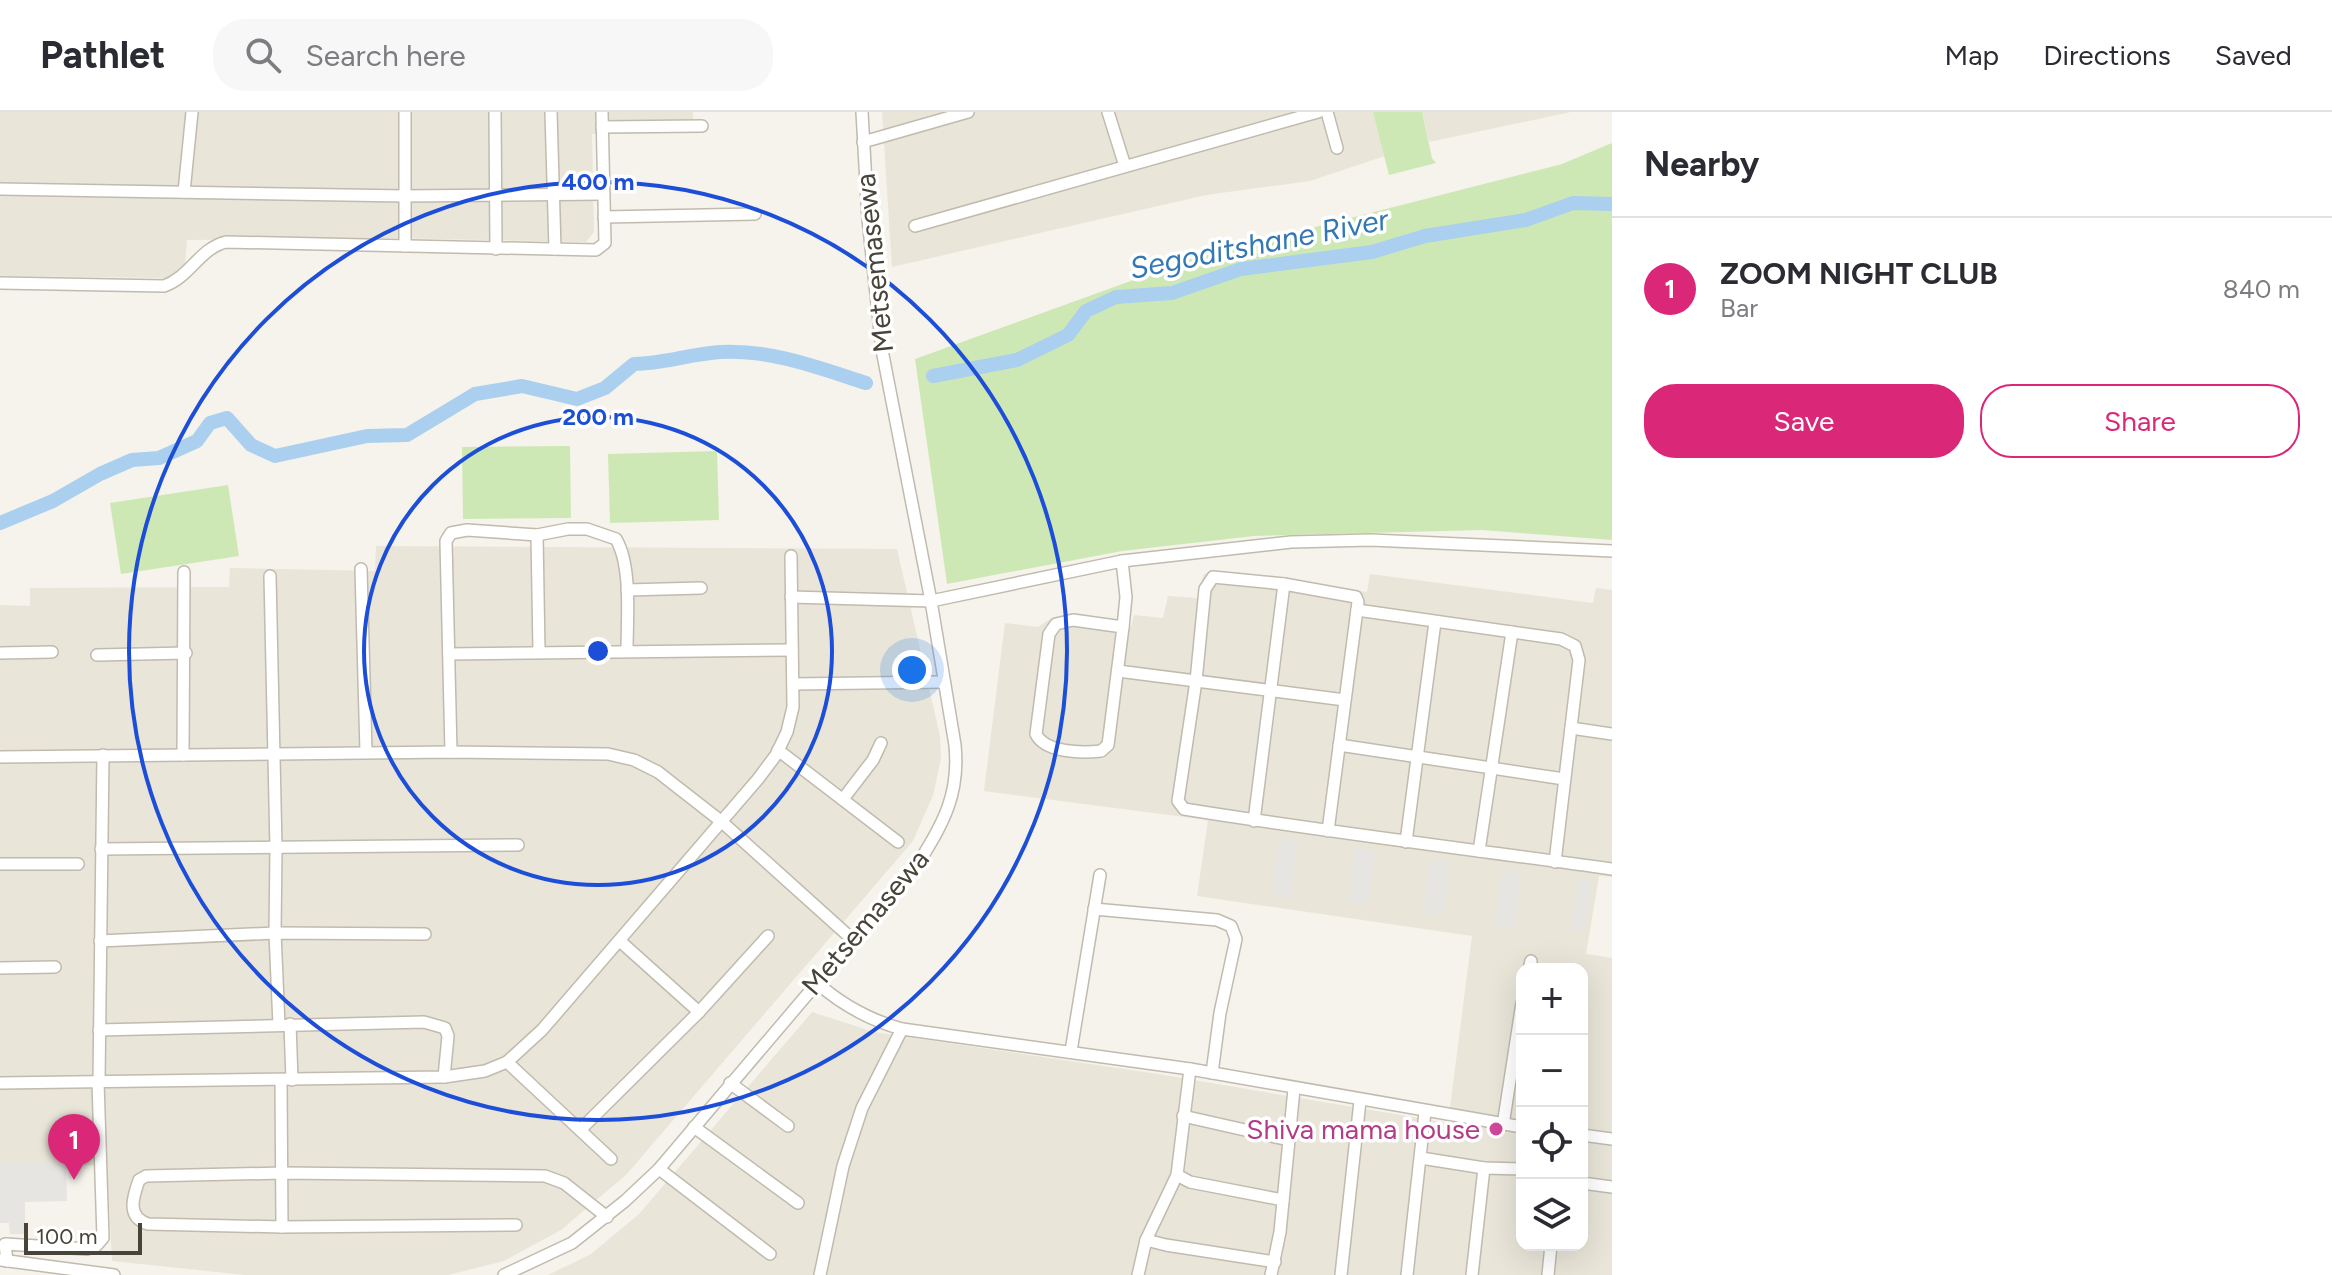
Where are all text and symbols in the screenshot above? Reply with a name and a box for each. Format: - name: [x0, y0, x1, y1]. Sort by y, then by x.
- search box: [213, 19, 773, 91]
- text: Pathlet: [40, 32, 165, 78]
- icon: search: [241, 33, 285, 77]
- text: Search here: [305, 37, 466, 74]
- text: Map: [1945, 38, 1999, 72]
- text: Directions: [2043, 38, 2171, 72]
- text: Saved: [2215, 38, 2292, 72]
- text: Nearby: [1644, 144, 1759, 185]
- text: 400 m: [562, 167, 634, 196]
- street label: Metsemasewa: [848, 172, 900, 354]
- water label: Segoditshane River: [1126, 200, 1393, 287]
- text: ZOOM NIGHT CLUB: [1720, 255, 1998, 292]
- text: 1: [1665, 273, 1675, 305]
- text: 840 m: [2223, 273, 2300, 305]
- text: Bar: [1720, 292, 1758, 324]
- button: Save: [1644, 384, 1964, 458]
- button: Share: [1980, 384, 2300, 458]
- text: 200 m: [562, 402, 634, 431]
- centre of rings: [584, 637, 612, 665]
- your location: [892, 650, 932, 690]
- street label: Metsemasewa: [794, 842, 936, 1002]
- map controls: [1516, 963, 1588, 1251]
- button: +: [1516, 963, 1588, 1035]
- button: −: [1516, 1035, 1588, 1107]
- button: locate: [1516, 1107, 1588, 1179]
- place label: Shiva mama house: [1246, 1112, 1480, 1146]
- pin: 1: [48, 1114, 100, 1180]
- marker: Shiva mama house: [1487, 1120, 1505, 1138]
- button: layers: [1516, 1179, 1588, 1251]
- scale bar: [24, 1219, 142, 1255]
- text: 100 m: [36, 1223, 97, 1250]

